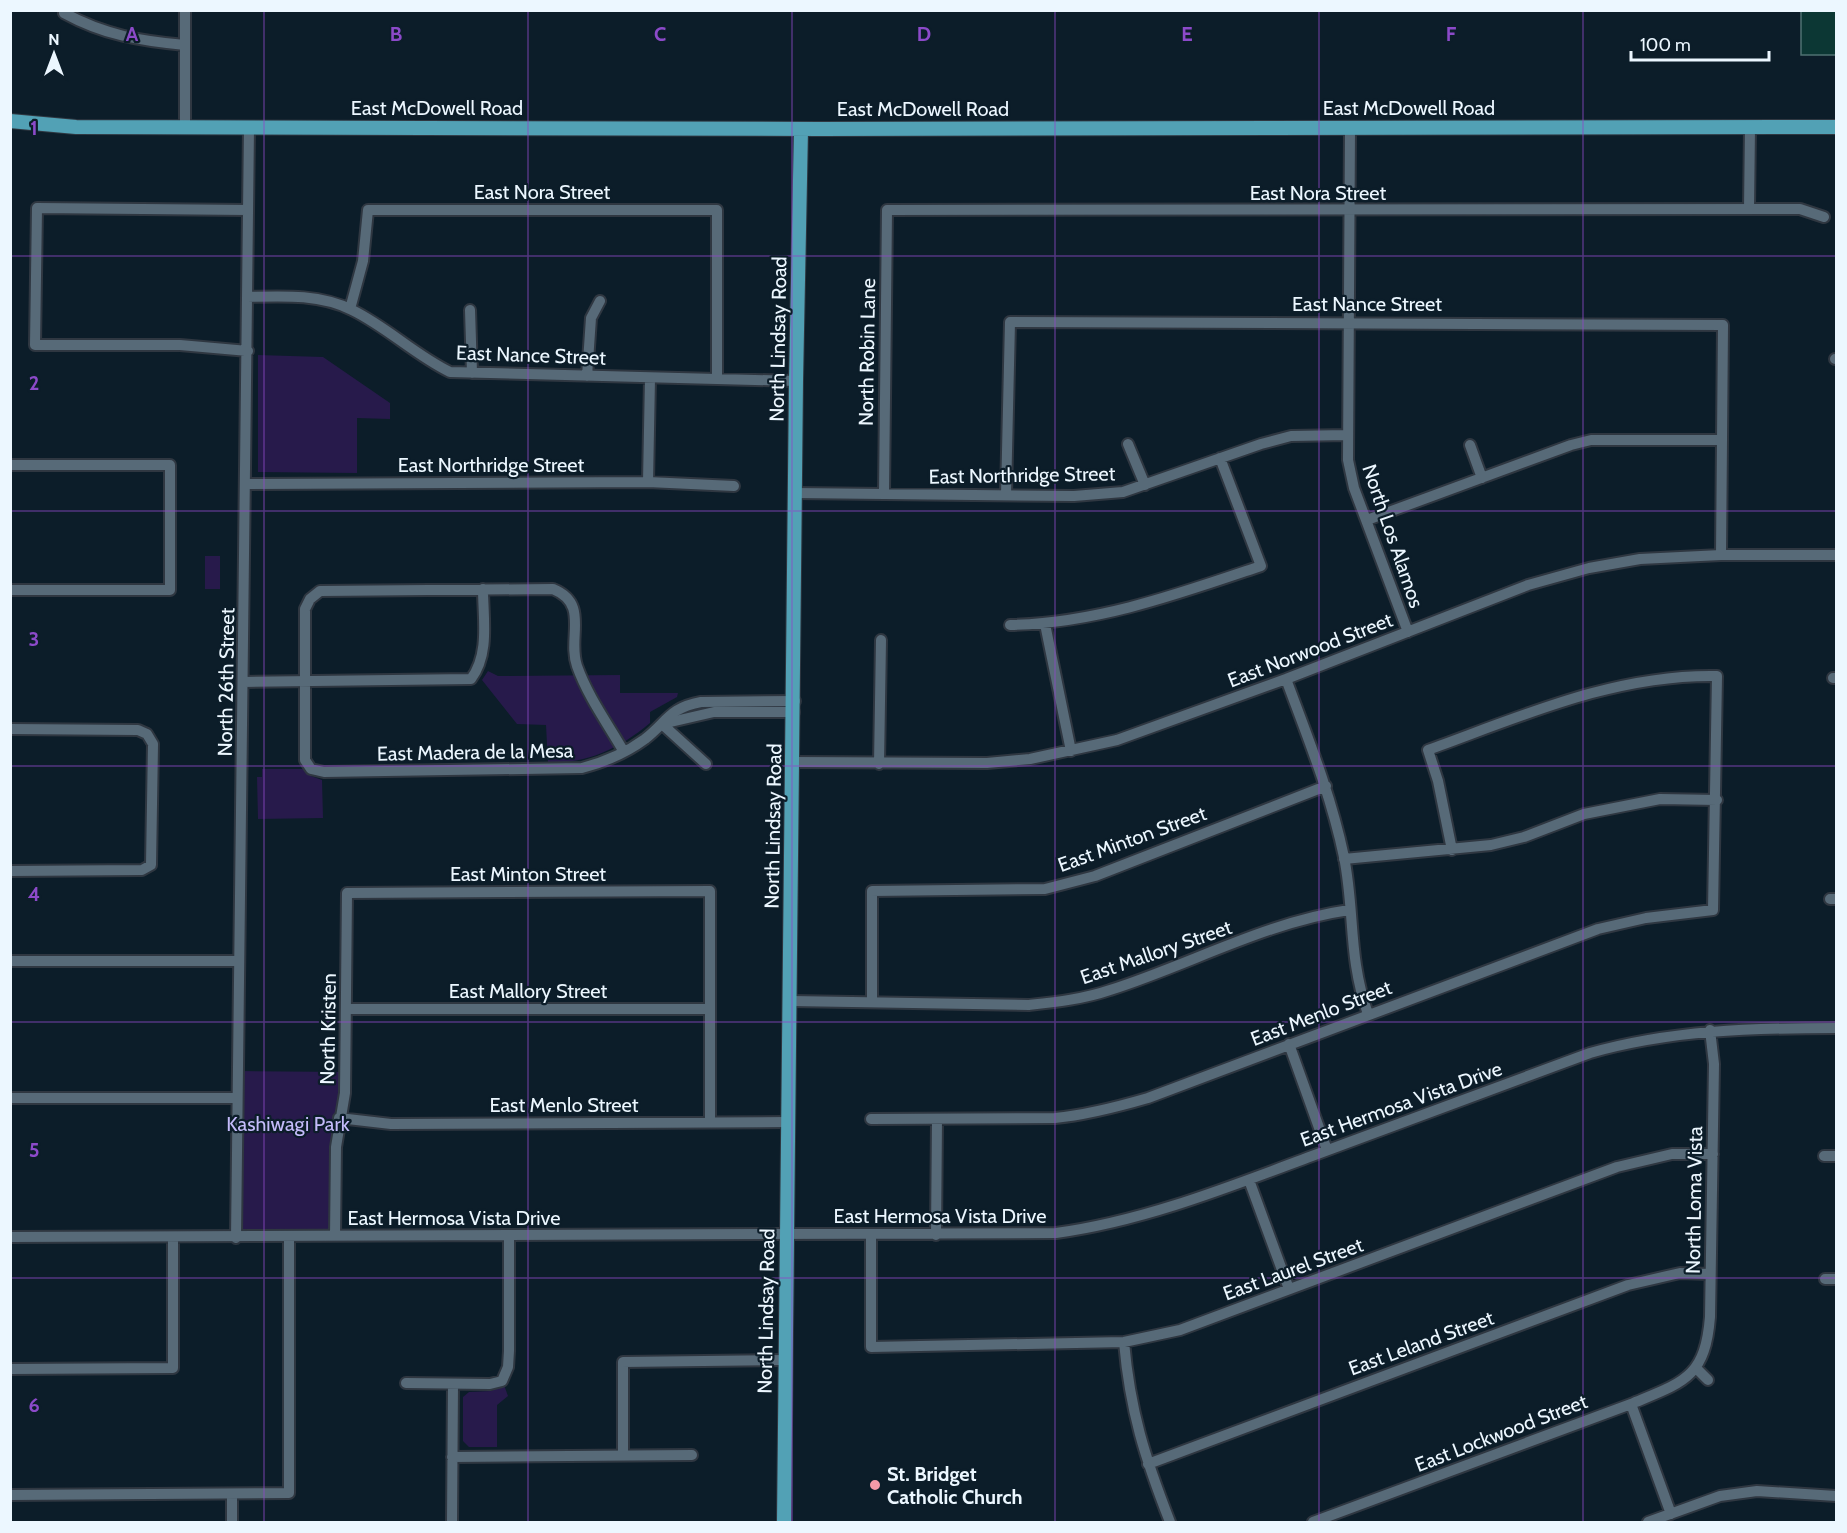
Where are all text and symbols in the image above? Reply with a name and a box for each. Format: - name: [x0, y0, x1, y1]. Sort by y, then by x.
- text: A: [126, 22, 139, 46]
- text: B: [390, 22, 402, 46]
- text: C: [654, 22, 666, 46]
- text: D: [917, 22, 931, 46]
- text: E: [1181, 22, 1193, 46]
- text: F: [1446, 22, 1457, 46]
- north arrow: [24, 24, 84, 84]
- scale bar: [1631, 24, 1769, 62]
- text: N: [48, 30, 60, 49]
- text: 100 m: [1640, 34, 1691, 56]
- street label: East McDowell Road: [351, 96, 523, 120]
- street label: East McDowell Road: [1323, 96, 1495, 120]
- street label: East McDowell Road: [837, 97, 1009, 121]
- text: 1: [30, 116, 38, 140]
- street label: East Nora Street: [474, 180, 611, 204]
- street label: East Nora Street: [1250, 181, 1387, 205]
- street label: North Lindsay Road: [765, 256, 791, 422]
- street label: North Robin Lane: [854, 278, 880, 426]
- street label: East Nance Street: [1292, 292, 1442, 316]
- street label: East Nance Street: [456, 340, 607, 370]
- text: 2: [29, 371, 39, 395]
- street label: East Northridge Street: [398, 453, 585, 477]
- street label: East Northridge Street: [928, 461, 1116, 489]
- street label: North Los Alamos: [1357, 461, 1429, 611]
- street label: North 26th Street: [213, 607, 239, 756]
- street label: East Norwood Street: [1224, 607, 1396, 693]
- text: 3: [29, 627, 39, 651]
- street label: East Madera de la Mesa: [377, 738, 574, 766]
- street label: North Lindsay Road: [760, 743, 786, 909]
- street label: East Minton Street: [1054, 801, 1210, 877]
- street label: East Minton Street: [450, 862, 606, 886]
- text: 4: [28, 882, 40, 906]
- street label: East Mallory Street: [1077, 915, 1235, 989]
- street label: North Kristen: [315, 973, 341, 1085]
- street label: East Menlo Street: [1247, 975, 1395, 1051]
- street label: East Mallory Street: [449, 979, 608, 1003]
- street label: East Hermosa Vista Drive: [1297, 1056, 1505, 1152]
- street label: East Menlo Street: [489, 1093, 639, 1117]
- park label: Kashiwagi Park: [226, 1112, 350, 1136]
- street label: North Loma Vista: [1681, 1126, 1707, 1274]
- text: 5: [29, 1138, 39, 1162]
- street label: East Hermosa Vista Drive: [834, 1204, 1046, 1228]
- street label: East Hermosa Vista Drive: [348, 1206, 560, 1230]
- street label: North Lindsay Road: [753, 1228, 779, 1394]
- street label: East Laurel Street: [1220, 1232, 1367, 1305]
- street label: East Leland Street: [1345, 1306, 1497, 1380]
- street label: East Lockwood Street: [1412, 1389, 1591, 1477]
- text: 6: [28, 1393, 40, 1417]
- place label: St. Bridget Catholic Church: [887, 1462, 1023, 1509]
- marker: St. Bridget Catholic Church: [868, 1478, 882, 1492]

